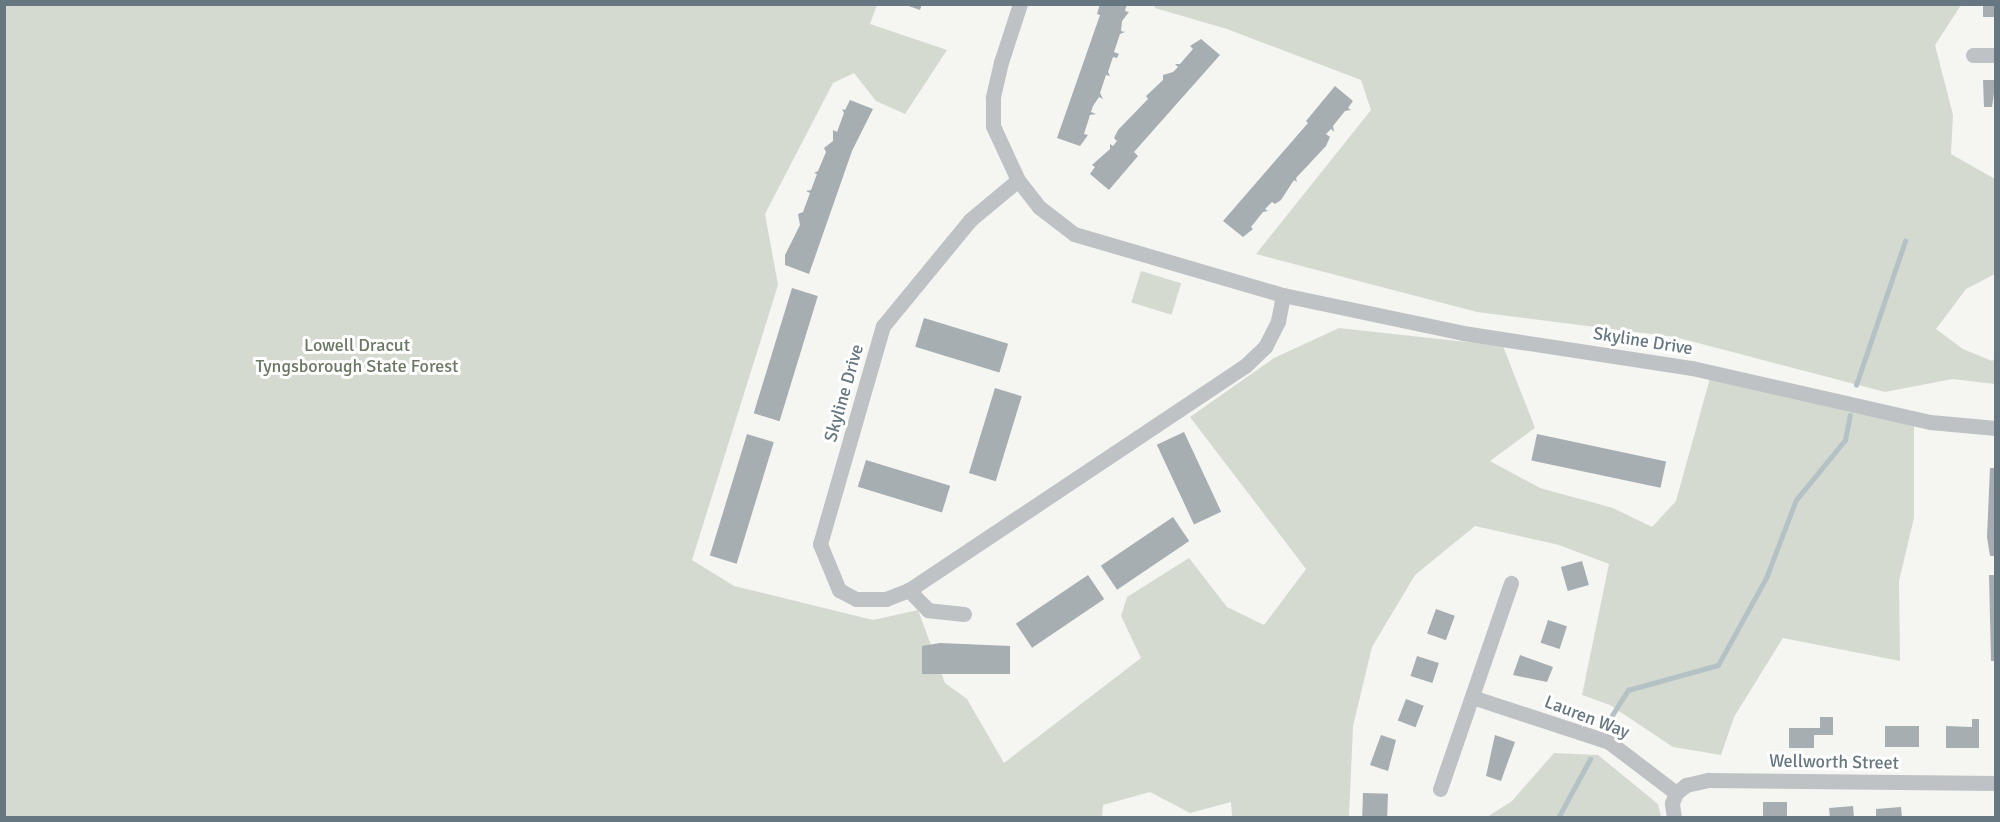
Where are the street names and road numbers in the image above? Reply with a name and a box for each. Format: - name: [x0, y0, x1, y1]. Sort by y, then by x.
- street label: Skyline Drive: [1592, 322, 1694, 360]
- street label: Skyline Drive: [820, 342, 868, 444]
- street label: Lauren Way: [1541, 691, 1633, 743]
- street label: Wellworth Street: [1769, 750, 1899, 774]

